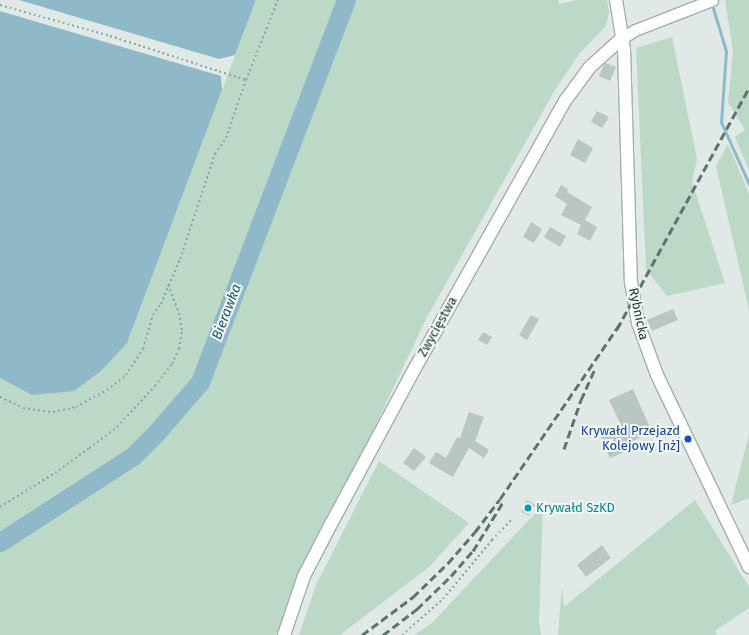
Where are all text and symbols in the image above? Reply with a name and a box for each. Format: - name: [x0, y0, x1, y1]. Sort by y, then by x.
- water label: Bierawka: [209, 282, 245, 342]
- street label: Rybnicka: [625, 286, 651, 342]
- street label: Zwycięstwa: [415, 294, 461, 360]
- place label: Krywałd Przejazd Kolejowy [nż]: [581, 424, 680, 455]
- marker: Krywałd Przejazd Kolejowy [nż]: [683, 434, 693, 444]
- place label: Krywałd SzKD: [536, 500, 615, 516]
- marker: Krywałd SzKD: [523, 503, 533, 513]

